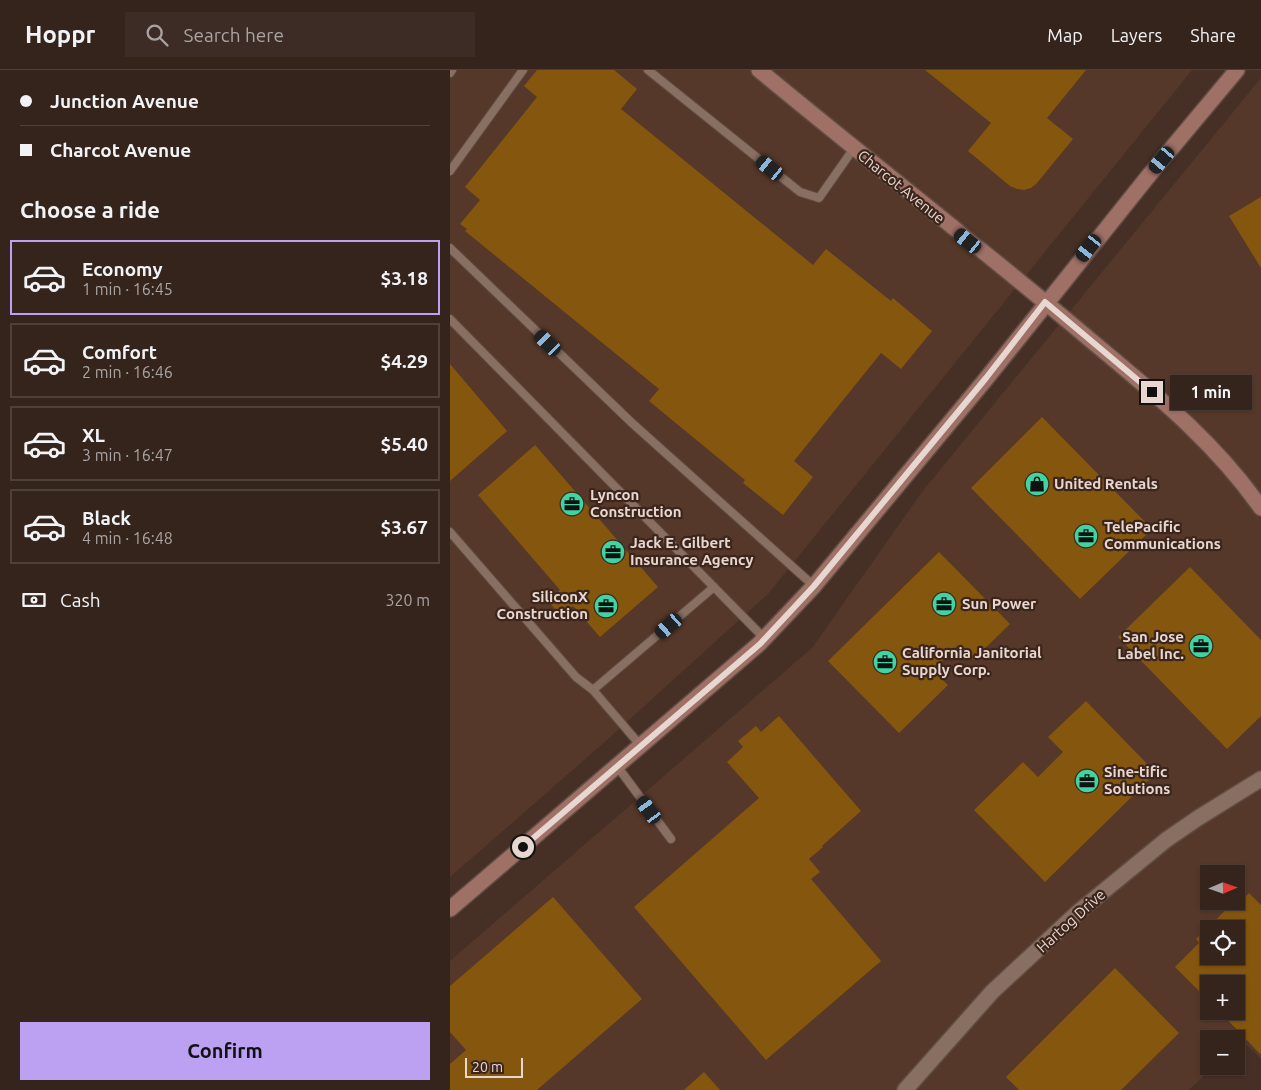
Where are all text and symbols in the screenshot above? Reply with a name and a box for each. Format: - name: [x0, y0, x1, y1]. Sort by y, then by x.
- search box: [125, 12, 475, 57]
- text: Hoppr: [25, 21, 95, 48]
- icon: search: [143, 21, 171, 49]
- text: Search here: [183, 24, 284, 46]
- text: Map: [1047, 25, 1083, 45]
- text: Layers: [1111, 25, 1162, 45]
- text: Share: [1190, 25, 1236, 45]
- text: Junction Avenue: [50, 90, 199, 112]
- text: Charcot Avenue: [50, 139, 191, 161]
- car: [1146, 144, 1177, 176]
- street label: Charcot Avenue: [854, 146, 948, 227]
- car: [753, 153, 786, 183]
- text: Choose a ride: [20, 197, 160, 222]
- car: [951, 226, 984, 256]
- car: [1073, 232, 1104, 264]
- icon: car: [22, 255, 67, 300]
- text: Economy: [82, 258, 163, 280]
- text: $3.18: [380, 267, 428, 289]
- text: 1 min · 16:45: [82, 280, 173, 298]
- car: [531, 327, 564, 359]
- icon: car: [22, 338, 67, 383]
- text: Comfort: [82, 341, 157, 363]
- text: $4.29: [380, 350, 428, 372]
- text: 2 min · 16:46: [82, 363, 173, 381]
- callout: 1 min: [1170, 374, 1252, 410]
- route end: [1141, 381, 1163, 403]
- text: 1 min: [1191, 383, 1231, 401]
- icon: car: [22, 421, 67, 466]
- text: XL: [82, 424, 105, 446]
- text: $5.40: [380, 433, 428, 455]
- text: 3 min · 16:47: [82, 446, 173, 464]
- shop icon: United Rentals: [1024, 471, 1050, 497]
- place label: United Rentals: [1054, 475, 1158, 492]
- place label: Lyncon Construction: [590, 486, 682, 520]
- office icon: Lyncon Construction: [559, 491, 585, 517]
- icon: car: [22, 504, 67, 549]
- text: Black: [82, 507, 131, 529]
- text: $3.67: [380, 516, 428, 538]
- place label: TelePacific Communications: [1104, 518, 1221, 552]
- office icon: TelePacific Communications: [1073, 523, 1099, 549]
- text: 4 min · 16:48: [82, 529, 173, 547]
- place label: Jack E. Gilbert Insurance Agency: [630, 534, 754, 568]
- office icon: Jack E. Gilbert Insurance Agency: [600, 539, 626, 565]
- icon: cash: [20, 586, 48, 614]
- place label: SiliconX Construction: [496, 588, 588, 622]
- text: Cash: [60, 589, 101, 611]
- text: 320 m: [385, 591, 430, 609]
- office icon: Sun Power: [931, 591, 957, 617]
- office icon: SiliconX Construction: [593, 593, 619, 619]
- place label: Sun Power: [962, 595, 1037, 612]
- car: [652, 610, 685, 642]
- place label: San Jose Label Inc.: [1117, 628, 1184, 662]
- office icon: San Jose Label Inc.: [1188, 633, 1214, 659]
- place label: California Janitorial Supply Corp.: [902, 644, 1042, 678]
- office icon: California Janitorial Supply Corp.: [872, 649, 898, 675]
- place label: Sine-tific Solutions: [1104, 763, 1170, 797]
- office icon: Sine-tific Solutions: [1074, 768, 1100, 794]
- car: [634, 793, 663, 827]
- route start: [512, 836, 534, 858]
- north arrow: [1200, 865, 1245, 910]
- map controls: [1200, 865, 1245, 1075]
- street label: Hartog Drive: [1033, 886, 1108, 956]
- button: locate: [1200, 920, 1245, 965]
- button: +: [1200, 975, 1245, 1020]
- button: Confirm: [20, 1022, 430, 1080]
- button: −: [1200, 1030, 1245, 1075]
- scale bar: [465, 1055, 522, 1078]
- text: 20 m: [472, 1059, 503, 1075]

